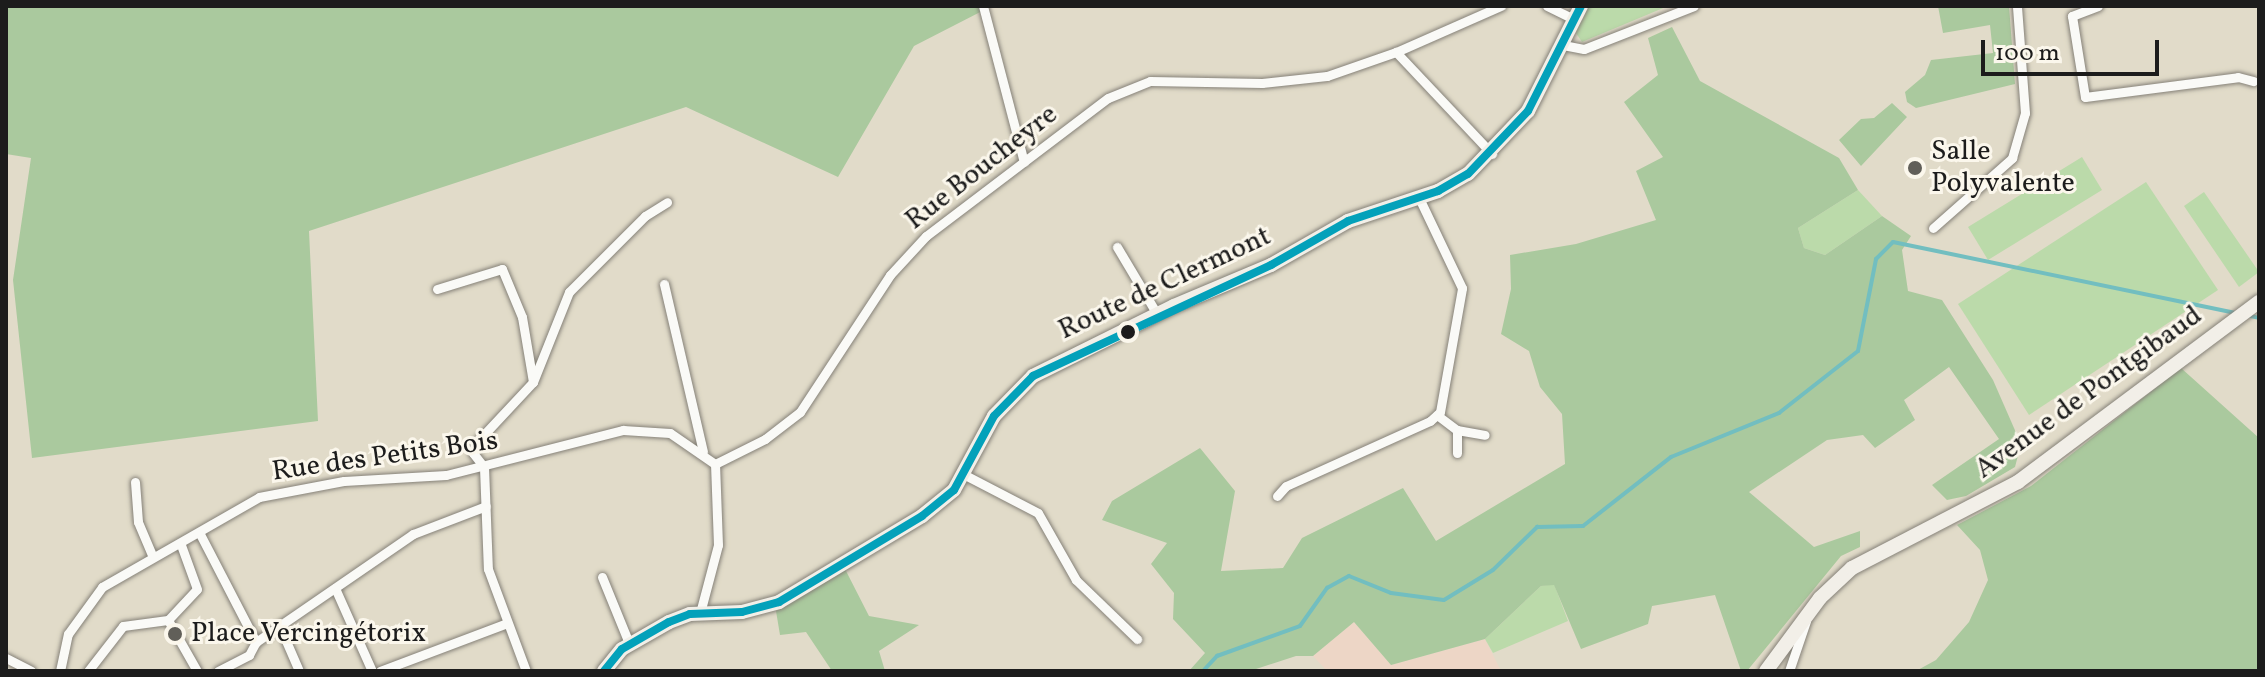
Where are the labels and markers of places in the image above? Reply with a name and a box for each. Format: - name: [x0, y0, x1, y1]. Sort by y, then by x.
- place label: Salle Polyvalente: [1931, 135, 2075, 201]
- marker: Salle Polyvalente: [1906, 159, 1924, 177]
- unlabelled marker: [1120, 324, 1136, 340]
- place label: Place Vercingétorix: [191, 617, 427, 651]
- marker: Place Vercingétorix: [166, 625, 184, 643]

